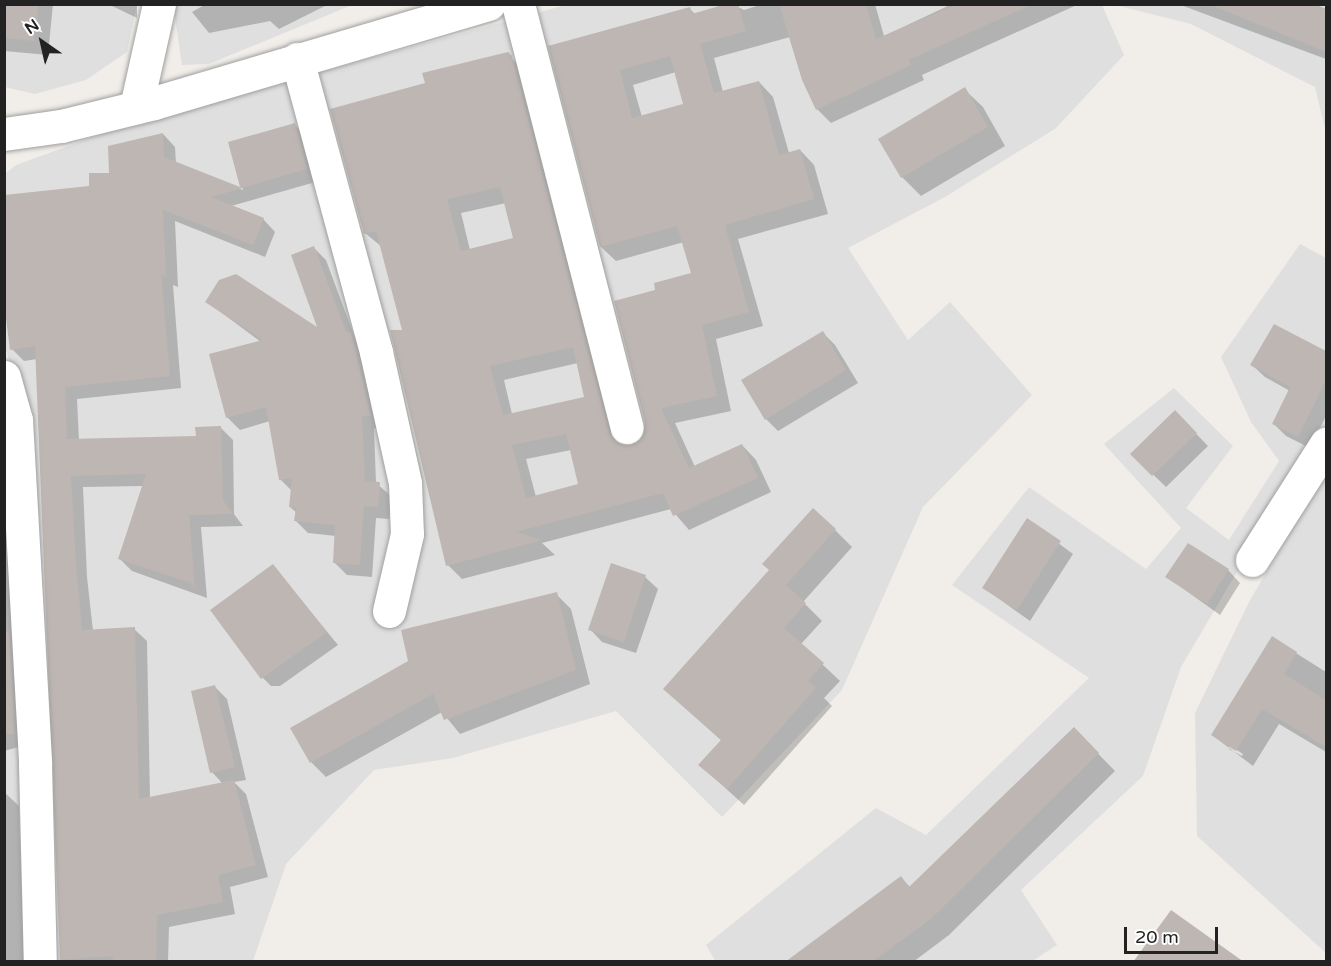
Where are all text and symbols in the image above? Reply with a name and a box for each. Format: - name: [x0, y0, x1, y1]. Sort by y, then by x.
- north arrow: [12, 12, 72, 72]
- text: N: [21, 15, 43, 39]
- scale bar: [1127, 915, 1222, 953]
- text: 20 m: [1135, 926, 1179, 948]

